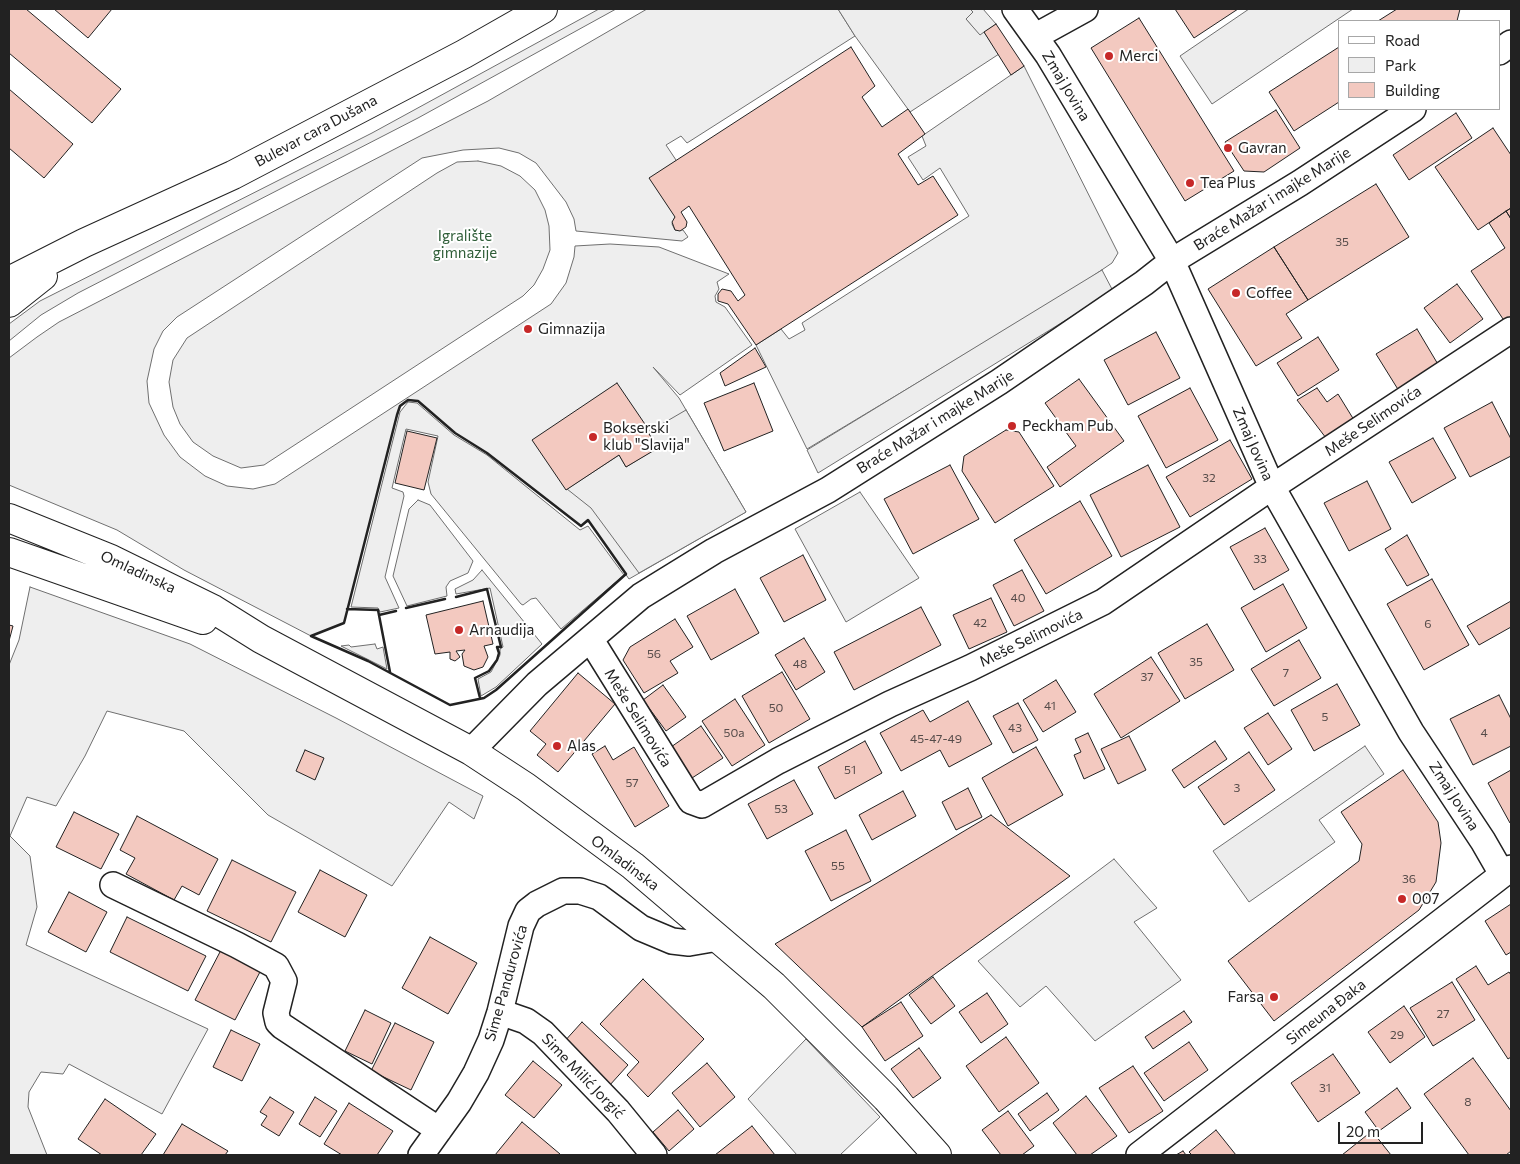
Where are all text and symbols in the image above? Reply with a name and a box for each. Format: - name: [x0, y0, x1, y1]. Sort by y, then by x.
- legend: [1338, 20, 1500, 110]
- text: Road: [1385, 31, 1420, 49]
- place label: Merci: [1119, 47, 1158, 65]
- street label: Zmaj Jovina: [1038, 48, 1094, 124]
- marker: Merci: [1103, 50, 1115, 62]
- text: Park: [1385, 56, 1416, 74]
- text: Building: [1385, 81, 1440, 99]
- street label: Bulevar cara Dušana: [252, 91, 380, 171]
- place label: Gavran: [1238, 139, 1287, 157]
- marker: Gavran: [1222, 142, 1234, 154]
- street label: Braće Mažar i majke Marije: [1190, 143, 1354, 255]
- place label: Tea Plus: [1200, 174, 1256, 192]
- marker: Tea Plus: [1184, 177, 1196, 189]
- park label: Igralište gimnazije: [433, 227, 497, 262]
- house number: 35: [1335, 235, 1349, 249]
- place label: Coffee: [1246, 284, 1292, 302]
- marker: Coffee: [1230, 287, 1242, 299]
- place label: Gimnazija: [538, 320, 605, 338]
- marker: Gimnazija: [522, 323, 534, 335]
- street label: Braće Mažar i majke Marije: [853, 366, 1017, 478]
- street label: Meše Selimovića: [1321, 382, 1425, 460]
- street label: Zmaj Jovina: [1229, 404, 1277, 484]
- place label: Peckham Pub: [1022, 417, 1114, 435]
- place label: Bokserski klub "Slavija": [603, 419, 690, 454]
- marker: Peckham Pub: [1006, 420, 1018, 432]
- marker: Bokserski klub "Slavija": [587, 431, 599, 443]
- house number: 32: [1202, 471, 1216, 485]
- street label: Omladinska: [98, 547, 178, 597]
- house number: 33: [1253, 552, 1267, 566]
- house number: 40: [1010, 591, 1026, 605]
- street label: Meše Selimovića: [976, 605, 1086, 671]
- house number: 42: [973, 616, 987, 630]
- house number: 6: [1424, 617, 1432, 631]
- place label: Arnaudija: [469, 621, 534, 639]
- marker: Arnaudija: [453, 624, 465, 636]
- house number: 56: [647, 647, 661, 661]
- house number: 35: [1189, 655, 1203, 669]
- house number: 48: [793, 657, 807, 671]
- street label: Meše Selimovića: [600, 665, 676, 771]
- house number: 7: [1283, 666, 1289, 680]
- house number: 37: [1140, 670, 1154, 684]
- house number: 41: [1044, 699, 1056, 713]
- house number: 50: [769, 701, 783, 715]
- house number: 5: [1322, 710, 1328, 724]
- house number: 43: [1008, 721, 1022, 735]
- house number: 50a: [724, 726, 744, 740]
- house number: 4: [1480, 726, 1488, 740]
- house number: 45-47-49: [910, 732, 962, 746]
- place label: Alas: [567, 737, 596, 755]
- marker: Alas: [551, 740, 563, 752]
- street label: Zmaj Jovina: [1425, 758, 1483, 834]
- house number: 51: [844, 763, 856, 777]
- house number: 57: [625, 776, 639, 790]
- house number: 3: [1234, 781, 1240, 795]
- house number: 53: [774, 802, 788, 816]
- street label: Omladinska: [587, 831, 663, 895]
- house number: 55: [831, 859, 845, 873]
- house number: 36: [1402, 872, 1416, 886]
- place label: 007: [1412, 890, 1439, 908]
- marker: 007: [1396, 893, 1408, 905]
- street label: Sime Pandurovića: [481, 923, 531, 1043]
- street label: Simeuna Đaka: [1283, 975, 1369, 1049]
- place label: Farsa: [1227, 988, 1264, 1006]
- marker: Farsa: [1268, 991, 1280, 1003]
- house number: 27: [1437, 1007, 1449, 1021]
- house number: 29: [1390, 1028, 1404, 1042]
- street label: Sime Milić Jorgić: [538, 1030, 628, 1122]
- house number: 31: [1319, 1081, 1331, 1095]
- house number: 8: [1464, 1095, 1472, 1109]
- scale bar: [1340, 1112, 1425, 1144]
- text: 20 m: [1346, 1122, 1380, 1140]

